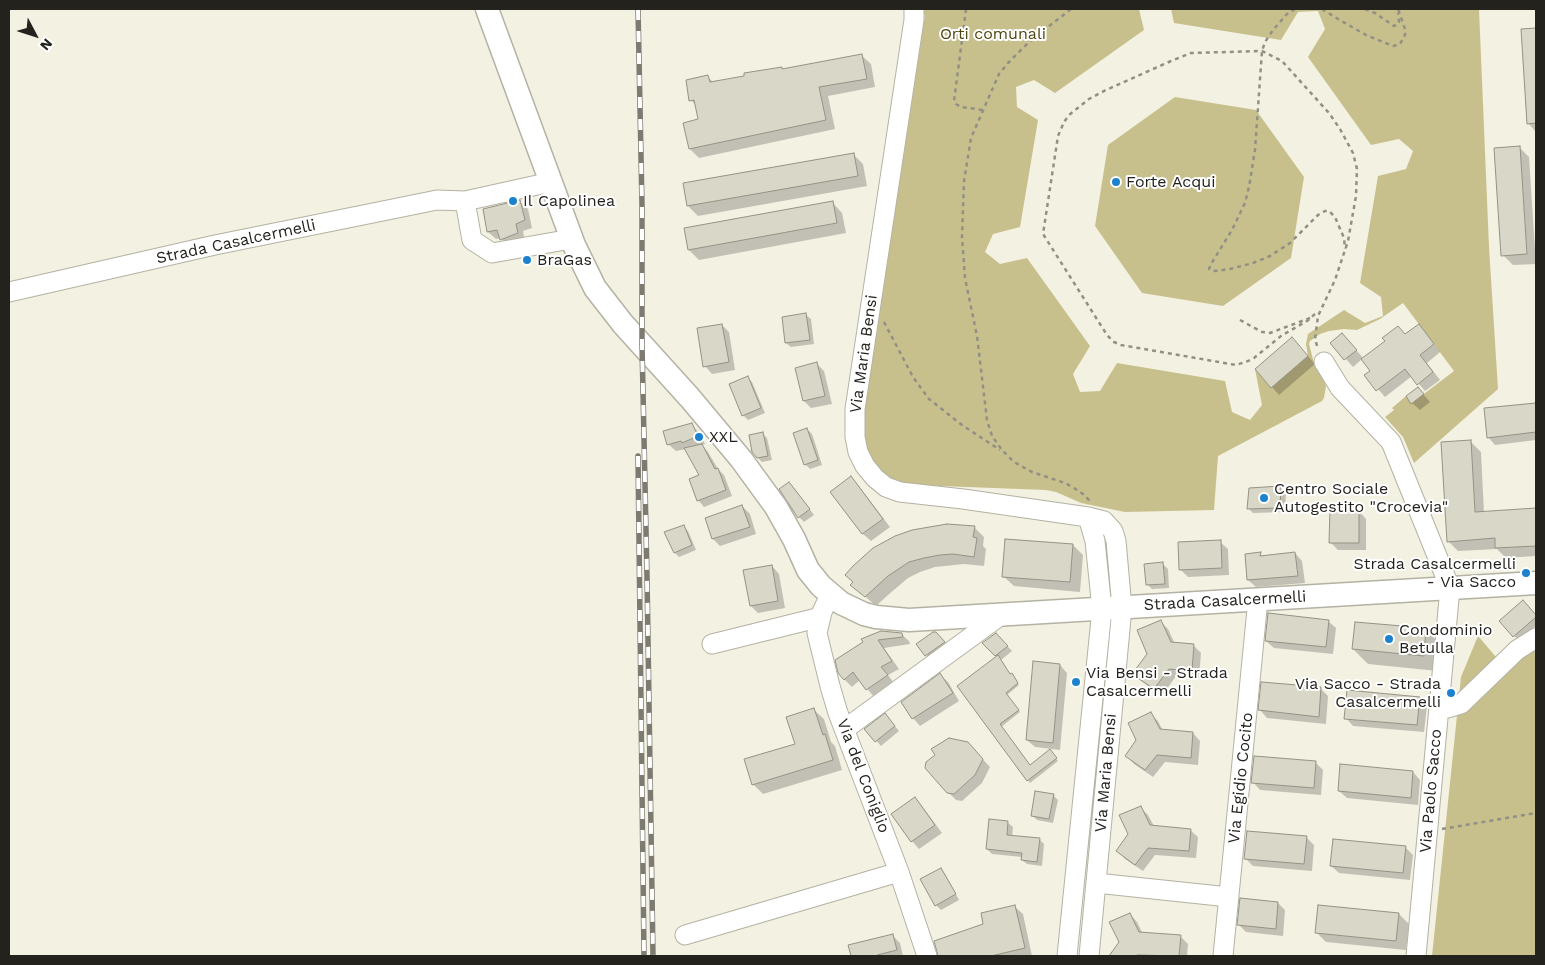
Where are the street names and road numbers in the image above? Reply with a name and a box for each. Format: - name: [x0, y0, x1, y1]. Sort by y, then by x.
- street label: Strada Casalcermelli: [155, 216, 317, 268]
- street label: Via Maria Bensi: [846, 294, 882, 414]
- street label: Strada Casalcermelli: [1143, 587, 1307, 615]
- street label: Via Egidio Cocito: [1225, 712, 1257, 844]
- street label: Via Maria Bensi: [1091, 713, 1121, 833]
- street label: Via del Coniglio: [832, 716, 894, 836]
- street label: Via Paolo Sacco: [1416, 728, 1446, 854]

